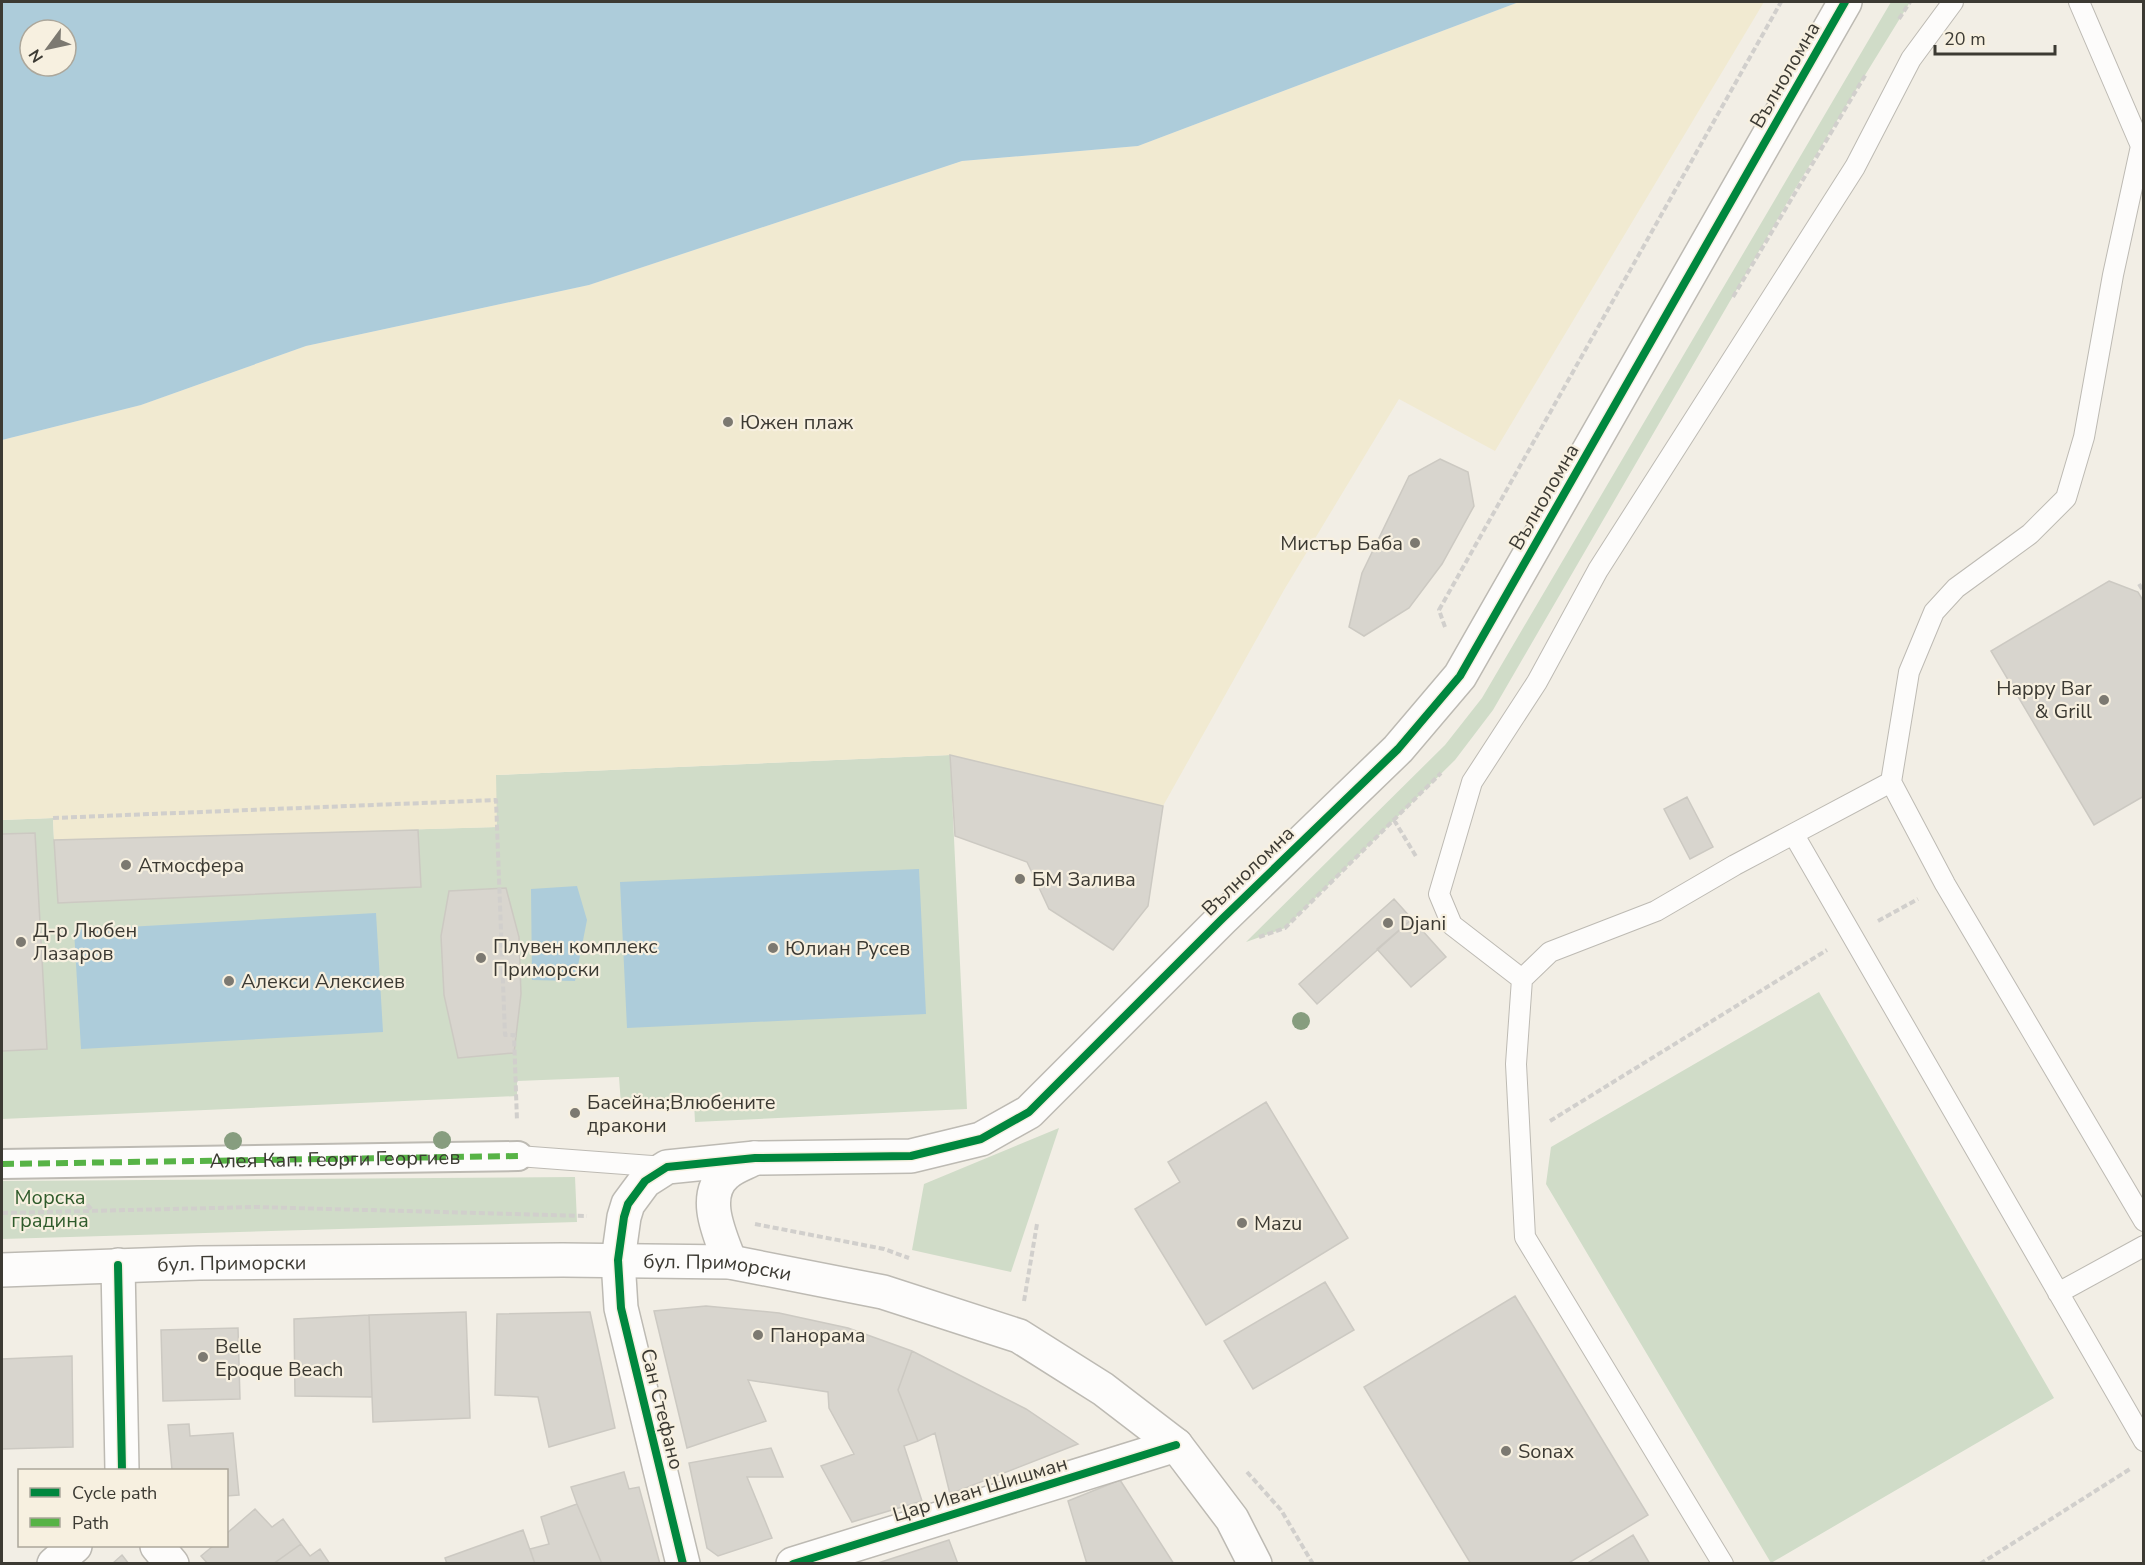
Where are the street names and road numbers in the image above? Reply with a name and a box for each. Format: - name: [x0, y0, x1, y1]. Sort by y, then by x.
- street label: Вълноломна: [1744, 17, 1826, 133]
- street label: Вълноломна: [1503, 439, 1585, 555]
- street label: Вълноломна: [1196, 820, 1300, 922]
- street label: Алея Кап. Георги Георгиев: [209, 1143, 460, 1174]
- street label: бул. Приморски: [643, 1247, 794, 1287]
- street label: бул. Приморски: [157, 1249, 307, 1278]
- street label: Сан Стефано: [634, 1346, 690, 1472]
- street label: Цар Иван Шишман: [889, 1450, 1071, 1528]

